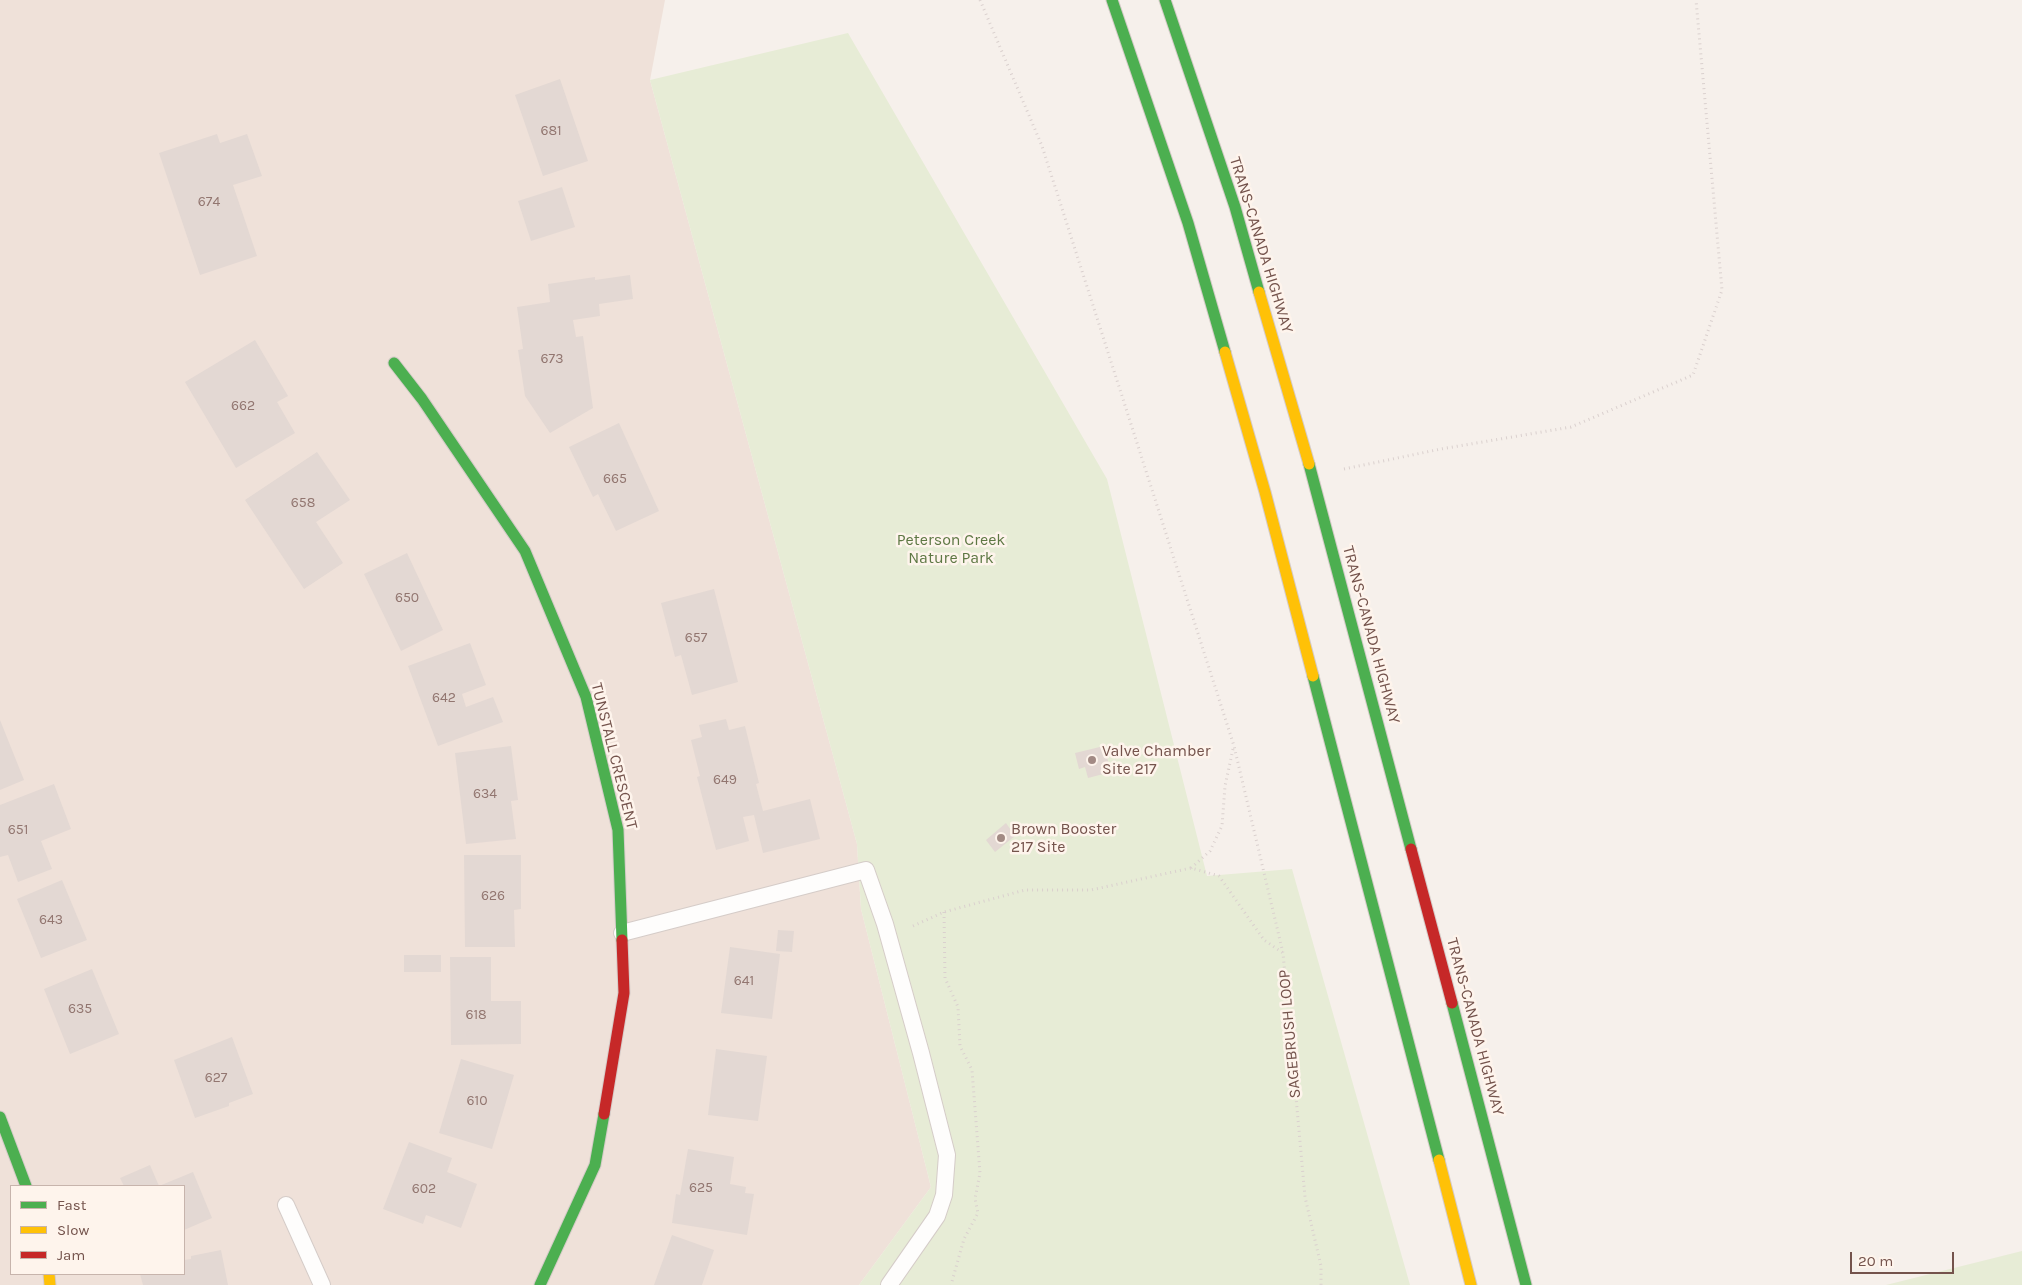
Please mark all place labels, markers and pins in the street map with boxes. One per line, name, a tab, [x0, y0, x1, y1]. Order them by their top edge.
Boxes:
place label: Valve Chamber Site 217	[1102, 741, 1211, 779]
marker: Valve Chamber Site 217	[1086, 754, 1098, 766]
place label: Brown Booster 217 Site	[1011, 819, 1116, 857]
marker: Brown Booster 217 Site	[995, 832, 1007, 844]

